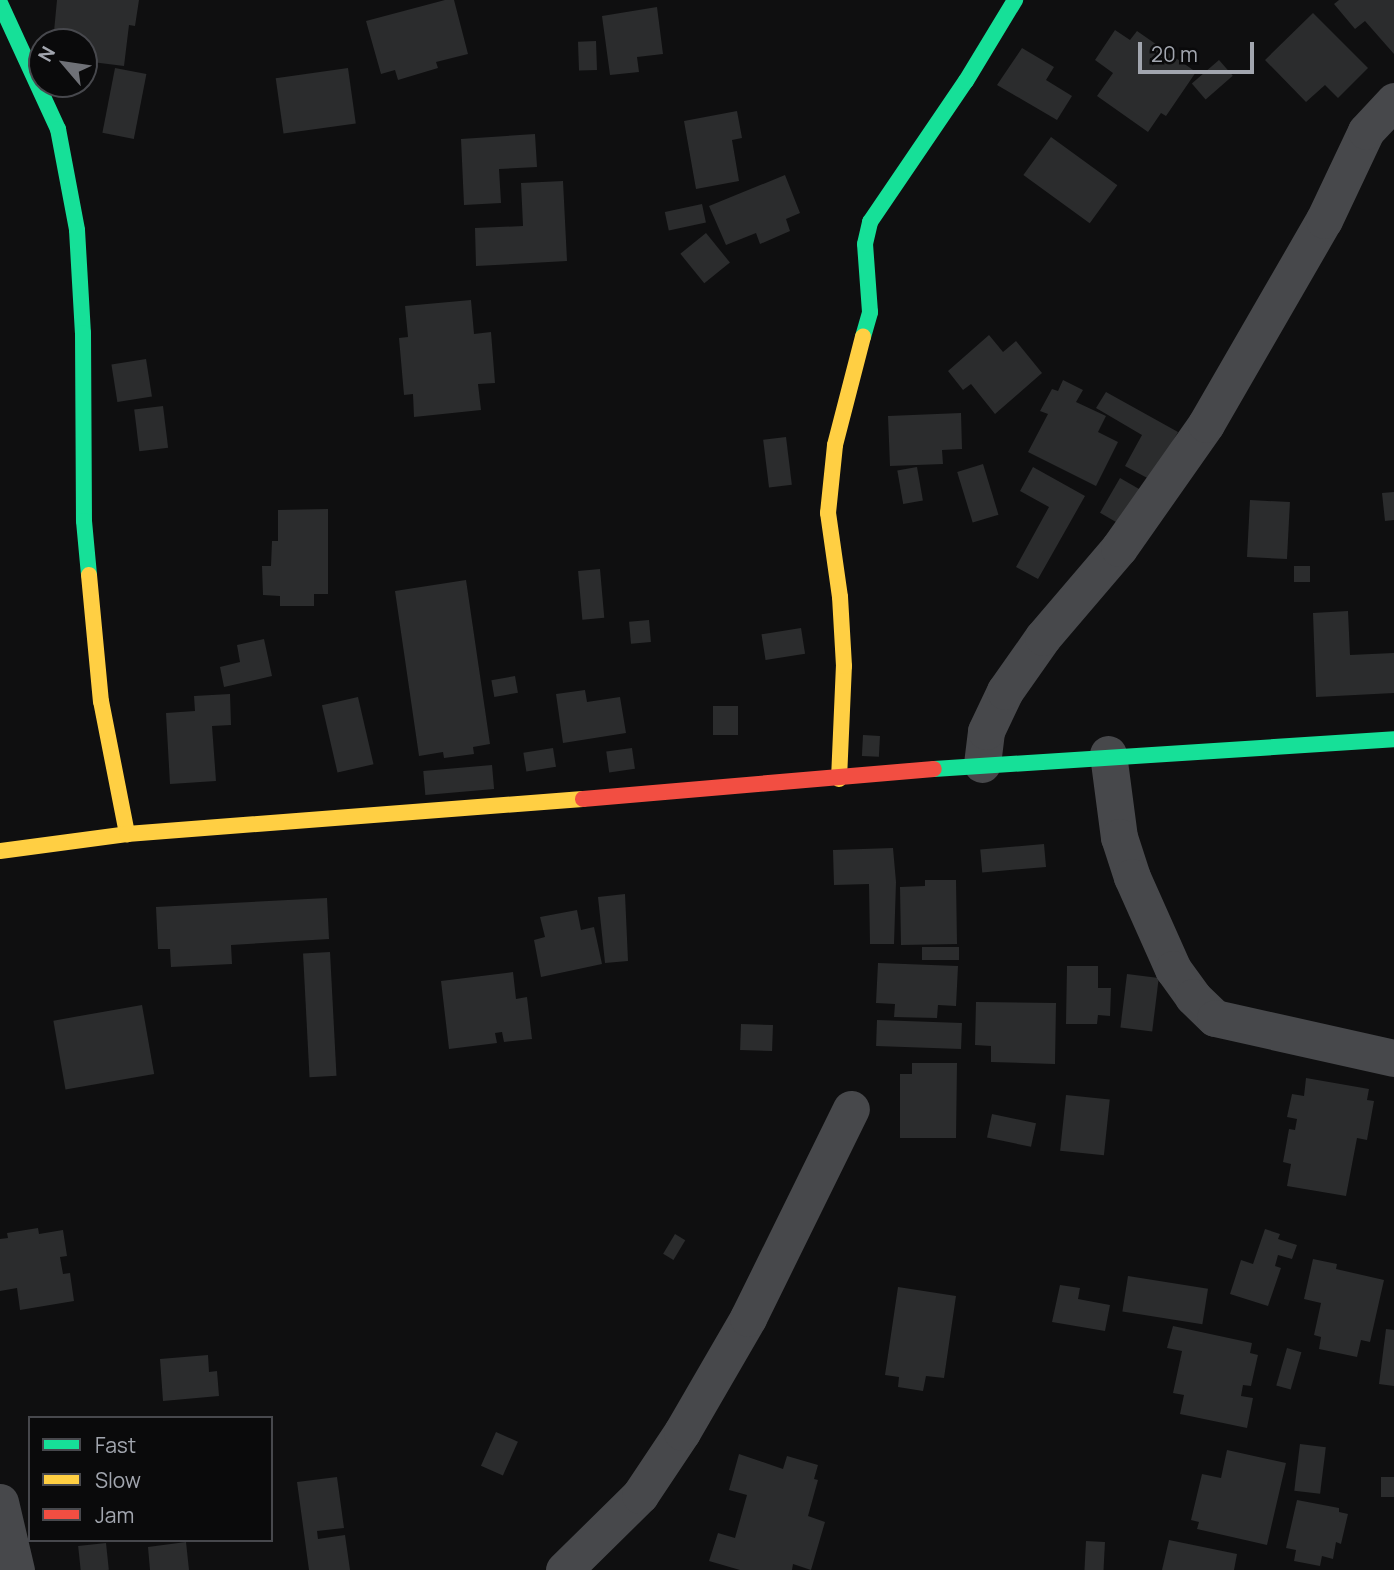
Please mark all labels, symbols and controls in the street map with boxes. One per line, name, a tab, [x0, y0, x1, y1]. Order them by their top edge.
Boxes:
north arrow	[28, 28, 98, 98]
scale bar	[1142, 28, 1258, 72]
text: 20 m	[1151, 40, 1198, 68]
text: N	[32, 42, 61, 66]
legend	[28, 1416, 273, 1542]
text: Fast	[95, 1431, 136, 1459]
text: Slow	[95, 1466, 141, 1494]
text: Jam	[95, 1501, 134, 1529]

